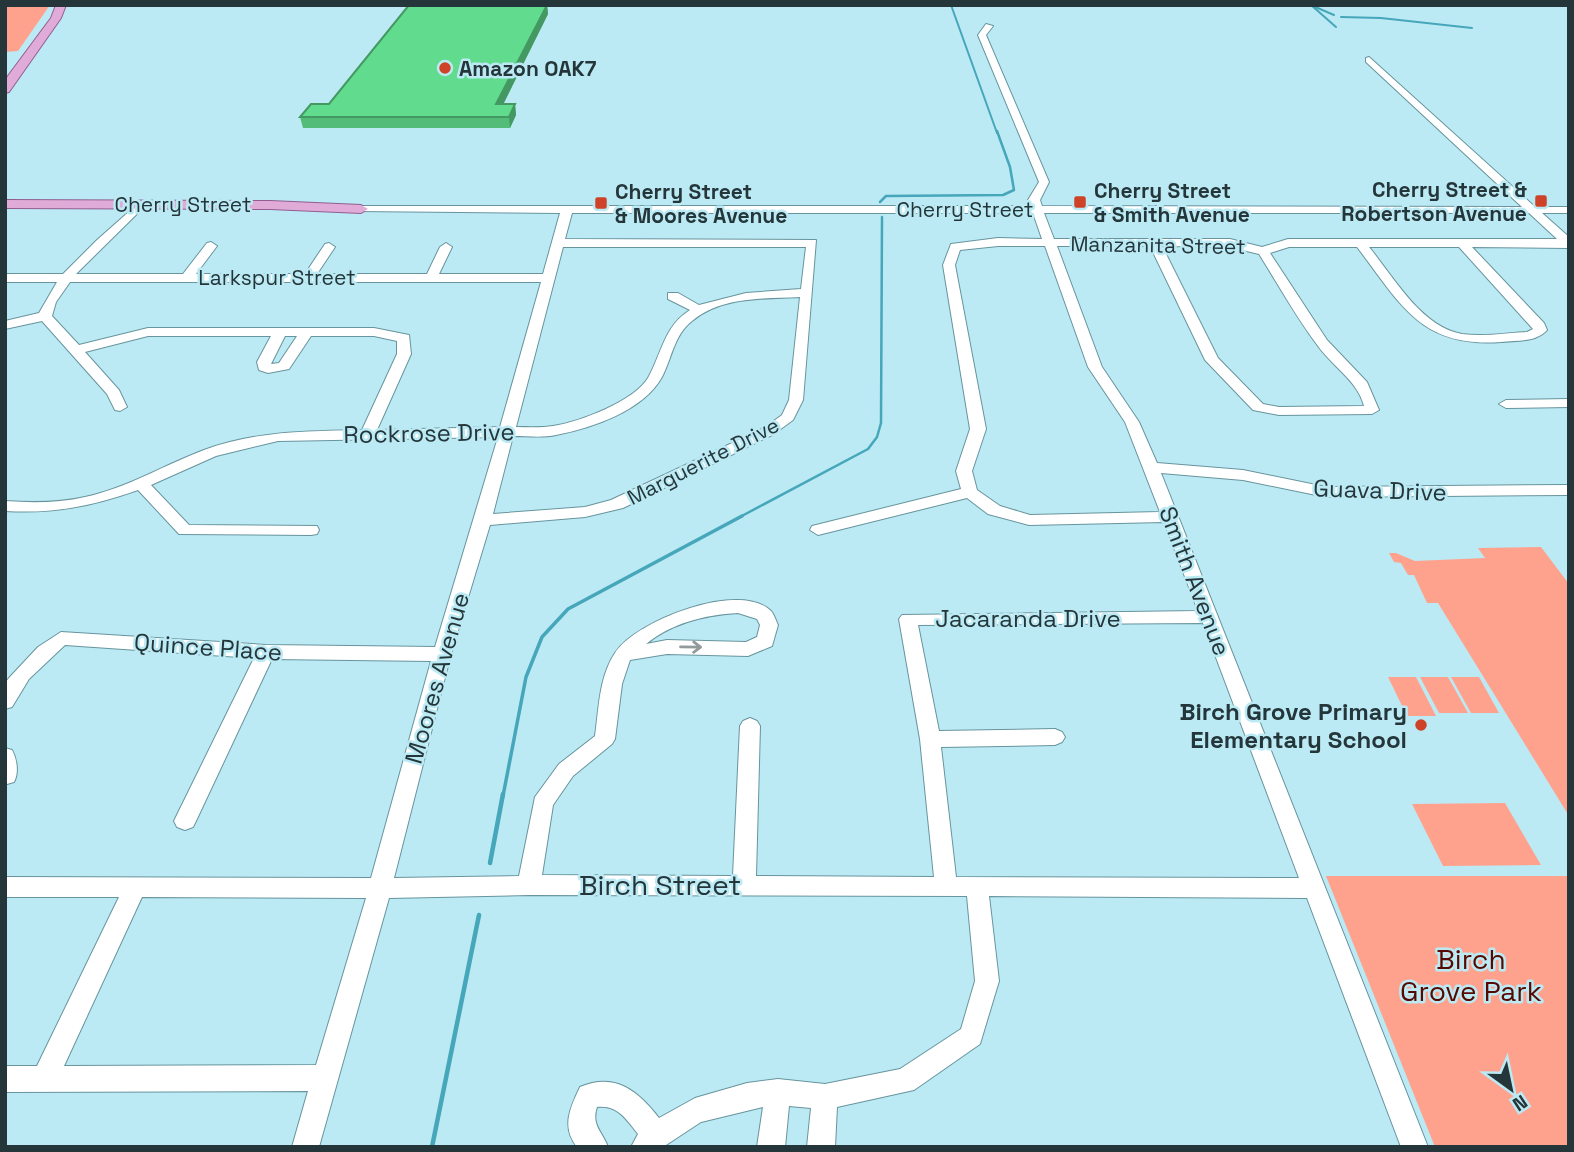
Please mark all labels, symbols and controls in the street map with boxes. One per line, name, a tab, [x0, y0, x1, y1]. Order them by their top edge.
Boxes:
place label: Amazon OAK7	[459, 55, 597, 82]
marker: Amazon OAK7	[437, 60, 453, 76]
place label: Cherry Street & Robertson Avenue	[1341, 176, 1528, 227]
place label: Cherry Street & Smith Avenue	[1094, 177, 1250, 228]
place label: Cherry Street & Moores Avenue	[615, 178, 787, 229]
street label: Cherry Street	[114, 191, 252, 218]
marker: Cherry Street & Robertson Avenue	[1533, 193, 1549, 209]
marker: Cherry Street & Smith Avenue	[1072, 194, 1088, 210]
marker: Cherry Street & Moores Avenue	[593, 195, 609, 211]
street label: Cherry Street	[896, 196, 1034, 223]
street label: Manzanita Street	[1070, 230, 1246, 260]
street label: Larkspur Street	[198, 264, 356, 291]
street label: Marguerite Drive	[622, 411, 784, 511]
street label: Rockrose Drive	[343, 416, 515, 450]
street label: Guava Drive	[1313, 472, 1447, 508]
street label: Smith Avenue	[1152, 502, 1238, 660]
street label: Moores Avenue	[398, 589, 476, 767]
street label: Jacaranda Drive	[935, 603, 1121, 634]
street label: Quince Place	[133, 626, 283, 668]
one-way arrow	[679, 641, 702, 654]
place label: Birch Grove Primary Elementary School	[1180, 696, 1407, 755]
marker: Birch Grove Primary Elementary School	[1413, 717, 1429, 733]
street label: Birch Street	[579, 867, 741, 903]
park label: Birch Grove Park	[1400, 941, 1542, 1009]
north arrow	[1476, 1054, 1546, 1124]
text: N	[1508, 1089, 1532, 1117]

